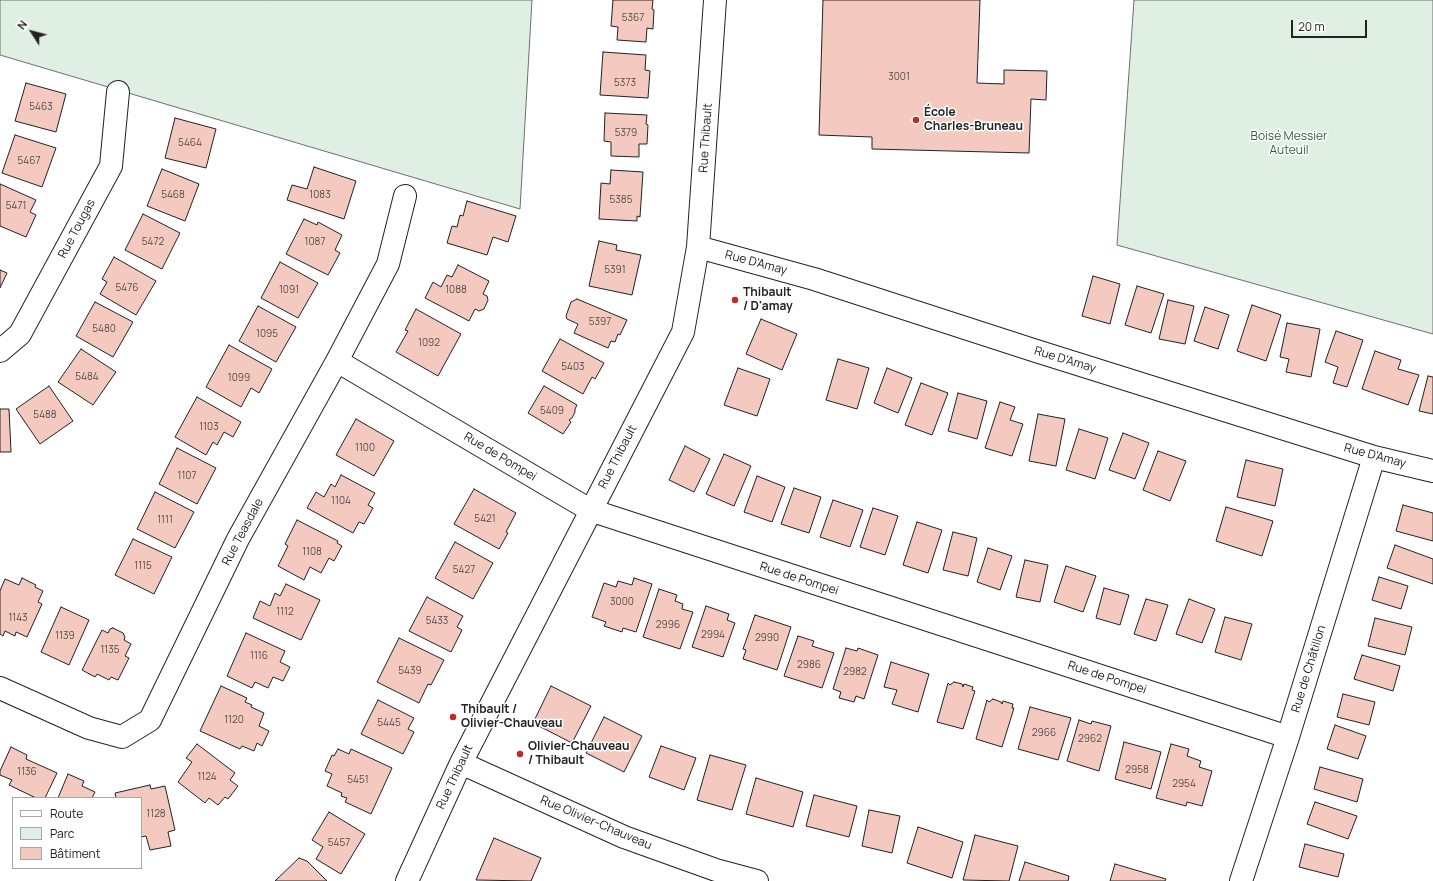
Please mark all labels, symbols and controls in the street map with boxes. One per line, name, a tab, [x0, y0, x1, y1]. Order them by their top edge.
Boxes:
north arrow	[12, 12, 52, 52]
house number: 5367	[622, 12, 644, 24]
scale bar	[1293, 12, 1369, 38]
text: N	[13, 17, 30, 32]
text: 20 m	[1298, 18, 1325, 35]
house number: 3001	[888, 71, 910, 83]
house number: 5373	[614, 77, 636, 89]
house number: 5463	[29, 101, 53, 113]
street label: Rue Thibault	[696, 103, 716, 173]
place label: École Charles-Bruneau	[924, 106, 1023, 134]
marker: École Charles-Bruneau	[911, 115, 921, 125]
house number: 5379	[615, 127, 637, 139]
park label: Boisé Messier Auteuil	[1251, 130, 1327, 158]
house number: 5464	[178, 137, 202, 149]
house number: 5467	[18, 155, 40, 167]
house number: 5468	[161, 189, 185, 201]
house number: 1083	[309, 189, 331, 201]
house number: 5385	[610, 194, 632, 206]
street label: Rue Tougas	[55, 197, 99, 261]
house number: 5471	[6, 200, 26, 212]
house number: 5472	[142, 236, 164, 248]
house number: 1087	[305, 236, 325, 248]
street label: Rue D'Amay	[723, 248, 789, 278]
house number: 5391	[604, 264, 626, 276]
house number: 5476	[116, 282, 138, 294]
house number: 1091	[279, 284, 299, 296]
house number: 1088	[445, 284, 467, 296]
place label: Thibault / D'amay	[743, 286, 793, 314]
marker: Thibault / D'amay	[730, 295, 740, 305]
house number: 5397	[589, 316, 611, 328]
house number: 5480	[92, 323, 116, 335]
house number: 1095	[256, 328, 278, 340]
house number: 1092	[418, 337, 440, 349]
street label: Rue D'Amay	[1032, 344, 1098, 376]
house number: 5403	[561, 361, 585, 373]
house number: 5484	[75, 371, 99, 383]
house number: 1099	[228, 372, 250, 384]
house number: 5409	[540, 405, 564, 417]
house number: 5488	[33, 409, 57, 421]
house number: 1103	[199, 421, 219, 433]
street label: Rue Thibault	[596, 423, 640, 491]
street label: Rue de Pompei	[461, 430, 539, 484]
street label: Rue D'Amay	[1342, 441, 1408, 471]
house number: 1100	[355, 442, 375, 454]
house number: 1107	[178, 470, 196, 482]
house number: 1104	[331, 495, 351, 507]
street label: Rue Teasdale	[219, 496, 267, 568]
house number: 5421	[474, 513, 496, 525]
house number: 1111	[157, 514, 173, 526]
house number: 1108	[302, 546, 322, 558]
street label: Rue de Pompei	[758, 559, 840, 599]
house number: 1115	[134, 560, 152, 572]
house number: 5427	[453, 564, 475, 576]
house number: 3000	[610, 596, 634, 608]
house number: 1112	[276, 606, 294, 618]
house number: 1143	[8, 612, 28, 624]
house number: 5433	[426, 615, 448, 627]
house number: 2996	[656, 619, 680, 631]
street label: Rue de Châtillon	[1289, 624, 1329, 714]
house number: 2994	[701, 629, 725, 641]
house number: 1139	[55, 630, 75, 642]
house number: 2990	[755, 632, 779, 644]
house number: 1135	[100, 644, 120, 656]
house number: 1116	[250, 650, 268, 662]
street label: Rue de Pompei	[1066, 658, 1148, 698]
house number: 2986	[797, 659, 821, 671]
house number: 5439	[398, 665, 422, 677]
house number: 2982	[843, 666, 867, 678]
place label: Thibault / Olivier-Chauveau	[461, 703, 562, 731]
marker: Thibault / Olivier-Chauveau	[448, 712, 458, 722]
house number: 1120	[224, 714, 244, 726]
house number: 5445	[377, 717, 401, 729]
house number: 2966	[1032, 727, 1056, 739]
house number: 2962	[1078, 733, 1102, 745]
place label: Olivier-Chauveau / Thibault	[528, 740, 629, 768]
street label: Rue Thibault	[434, 742, 476, 812]
marker: Olivier-Chauveau / Thibault	[515, 749, 525, 759]
house number: 2958	[1125, 764, 1149, 776]
house number: 1136	[17, 766, 37, 778]
house number: 1124	[197, 771, 217, 783]
house number: 5451	[347, 774, 369, 786]
house number: 2954	[1172, 778, 1196, 790]
street label: Rue Olivier-Chauveau	[538, 793, 654, 853]
legend	[12, 797, 142, 869]
text: Route	[50, 805, 83, 822]
house number: 1128	[146, 808, 166, 820]
text: Parc	[50, 825, 74, 842]
house number: 5457	[328, 837, 350, 849]
text: Bâtiment	[50, 845, 101, 862]

